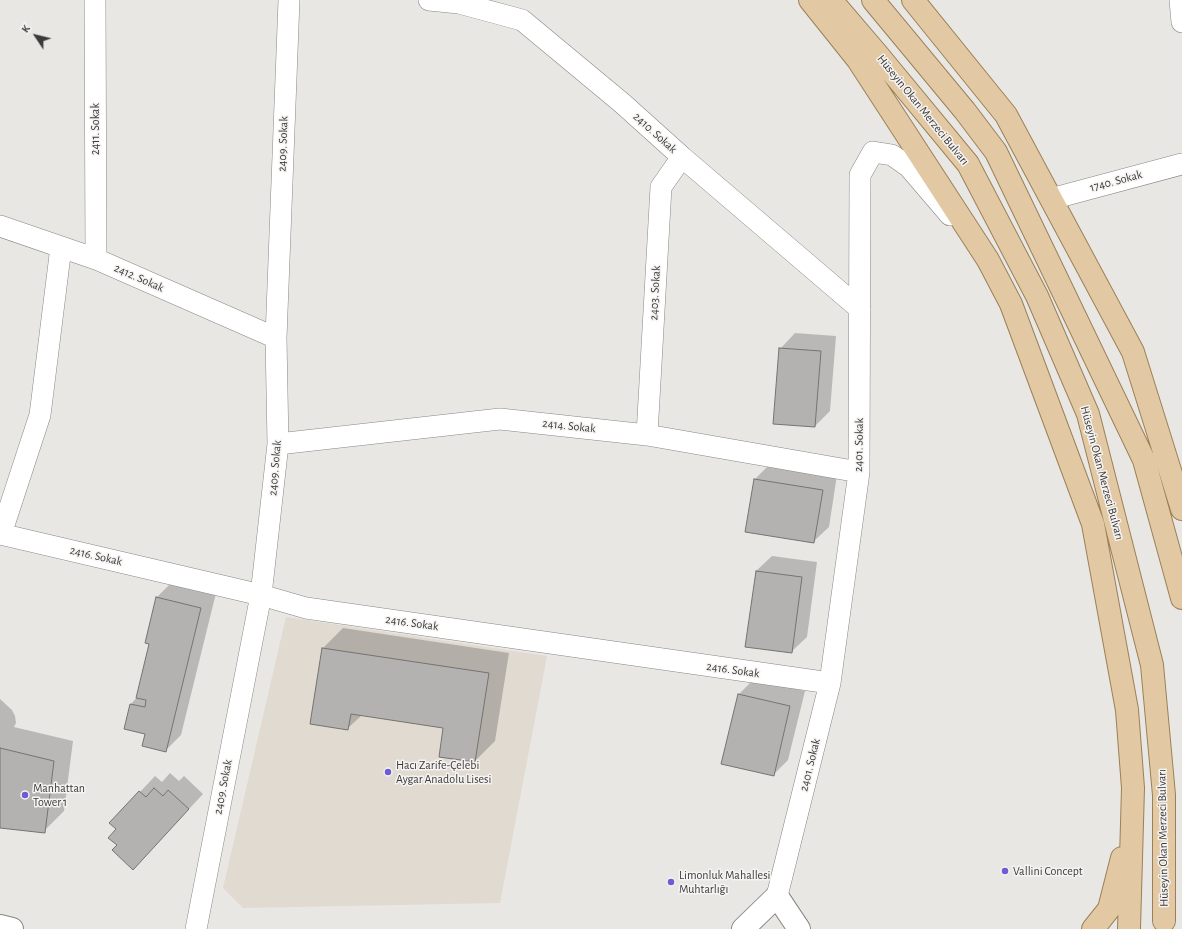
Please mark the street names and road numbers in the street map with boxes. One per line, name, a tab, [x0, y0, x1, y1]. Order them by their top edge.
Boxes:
street label: Hüseyin Okan Merzeci Bulvarı	[874, 52, 972, 168]
street label: 2411. Sokak	[88, 103, 102, 155]
street label: 2410. Sokak	[630, 110, 680, 156]
street label: 2409. Sokak	[275, 116, 291, 172]
street label: 1740. Sokak	[1088, 167, 1144, 195]
street label: 2412. Sokak	[112, 261, 166, 295]
street label: 2403. Sokak	[646, 265, 664, 321]
street label: Hüseyin Okan Merzeci Bulvarı	[1077, 405, 1127, 541]
street label: 2414. Sokak	[542, 416, 596, 436]
street label: 2401. Sokak	[851, 418, 867, 472]
street label: 2409. Sokak	[265, 440, 285, 496]
street label: 2416. Sokak	[68, 543, 124, 569]
street label: 2416. Sokak	[385, 612, 439, 634]
street label: 2416. Sokak	[706, 659, 760, 681]
street label: 2401. Sokak	[796, 737, 824, 793]
street label: 2409. Sokak	[211, 758, 235, 816]
street label: Hüseyin Okan Merzeci Bulvarı	[1155, 769, 1171, 907]

